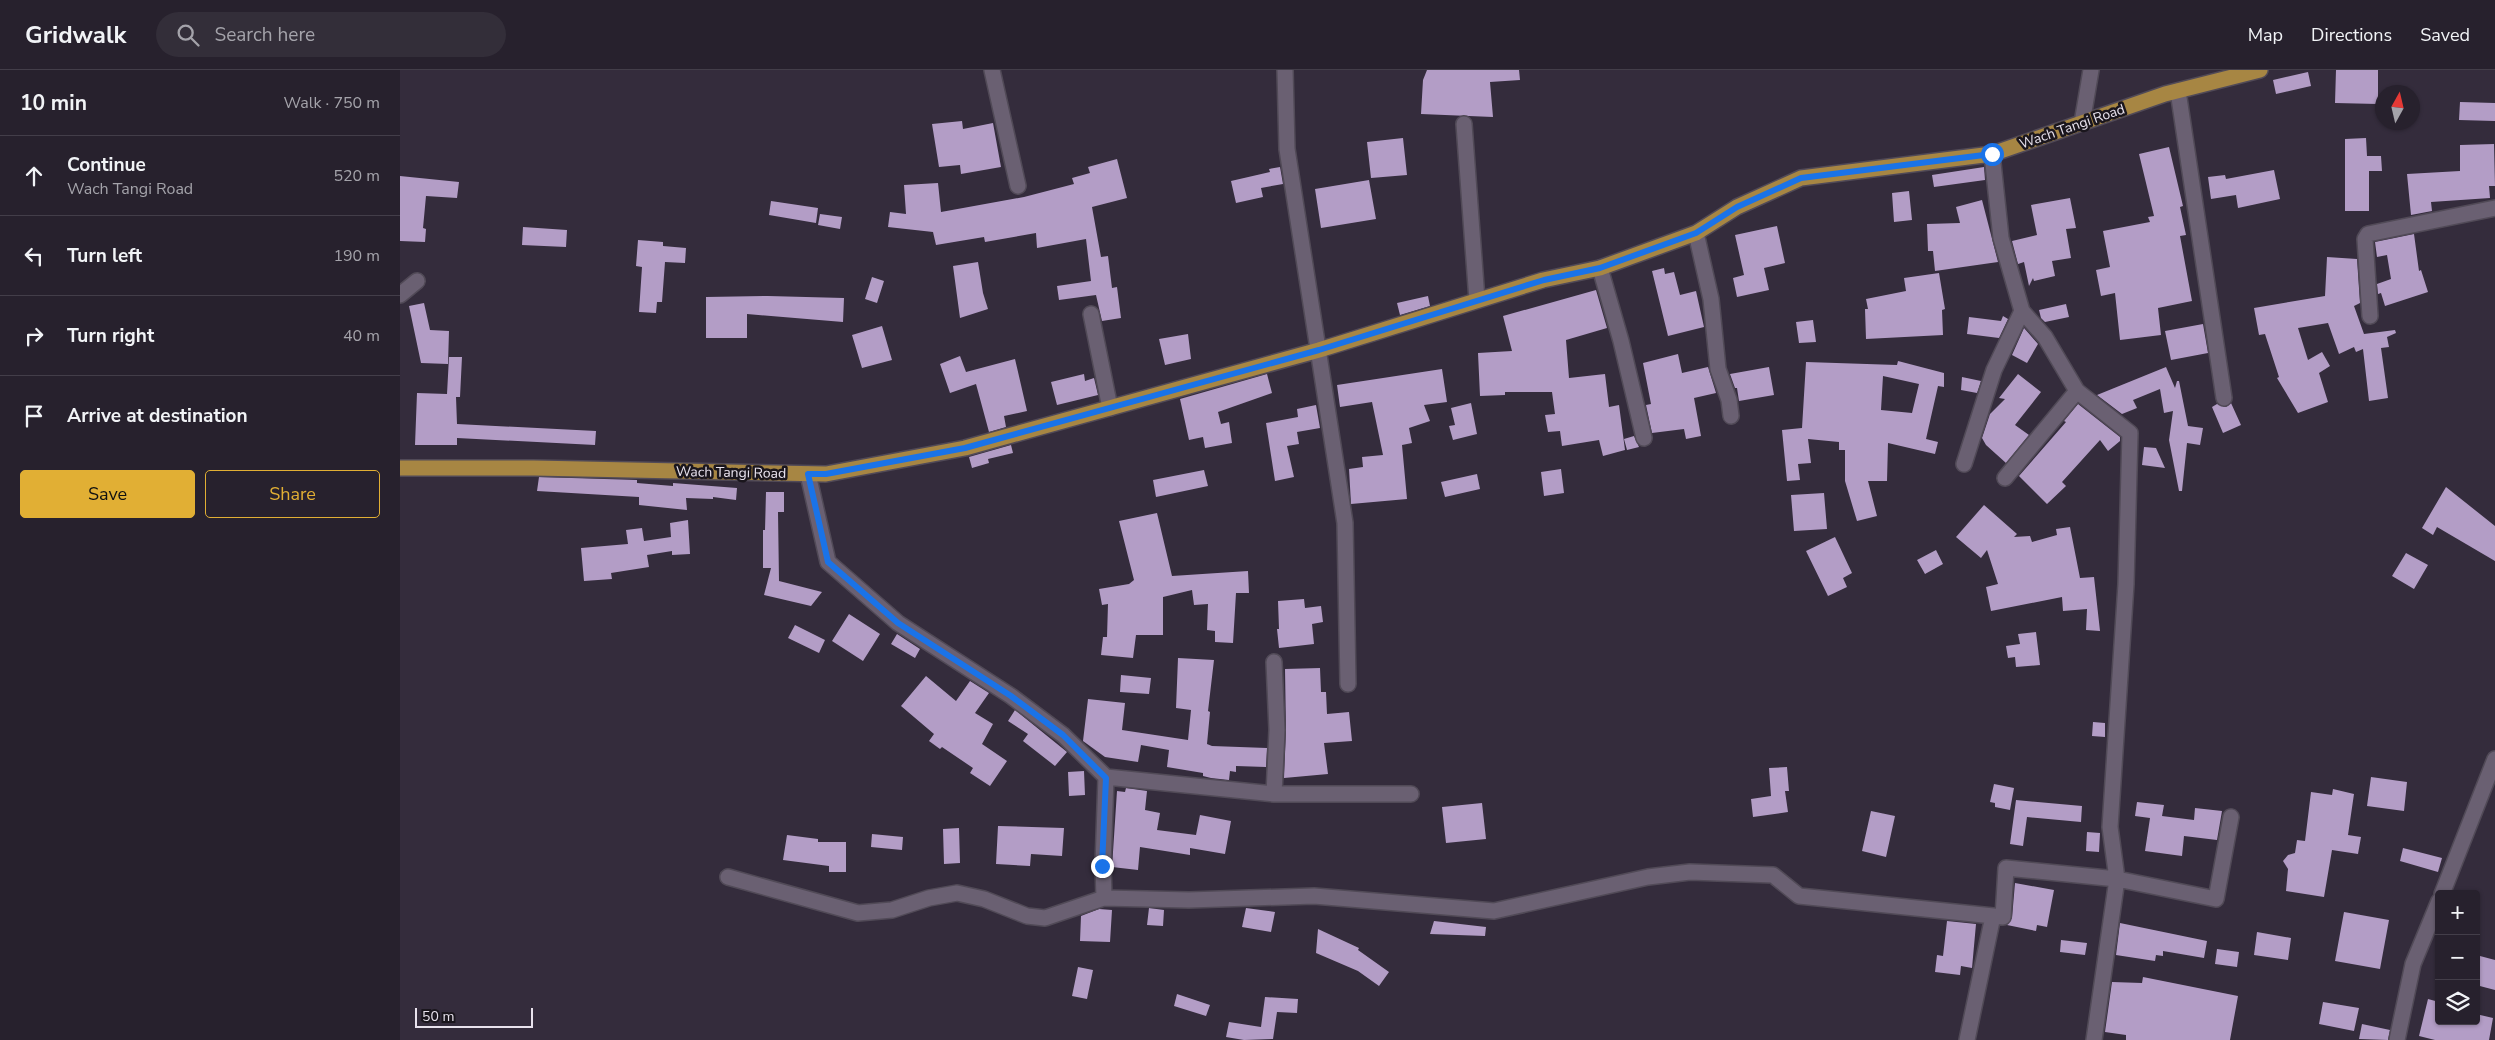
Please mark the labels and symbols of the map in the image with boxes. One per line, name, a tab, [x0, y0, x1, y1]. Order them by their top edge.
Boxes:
north arrow	[2375, 85, 2420, 130]
street label: Wach Tangi Road	[2017, 100, 2127, 153]
route start	[1981, 143, 2004, 166]
street label: Wach Tangi Road	[676, 462, 786, 483]
route end	[1091, 855, 1114, 878]
scale bar	[415, 1005, 532, 1028]

